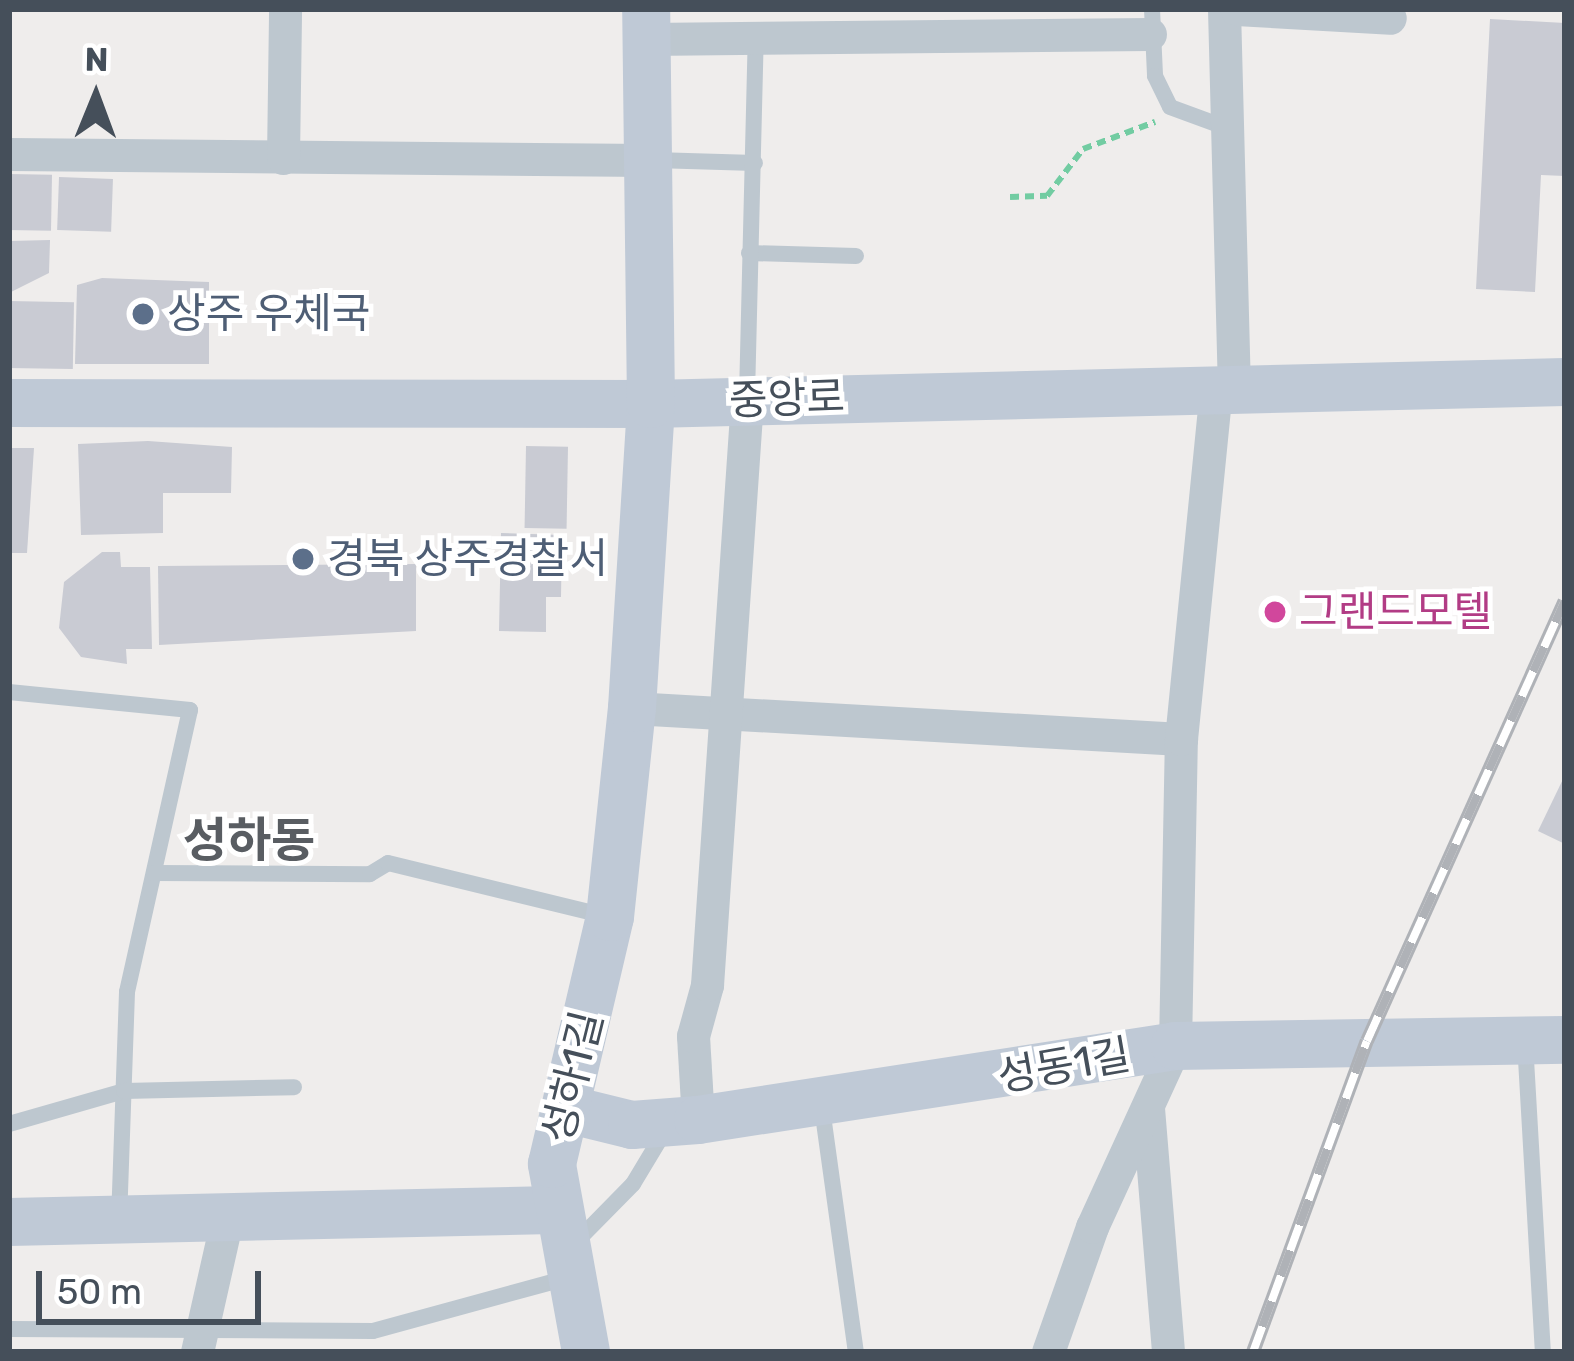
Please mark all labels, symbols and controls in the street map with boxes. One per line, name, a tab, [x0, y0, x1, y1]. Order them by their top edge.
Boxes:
north arrow	[36, 36, 156, 156]
text: N	[84, 40, 109, 79]
place label: 상주 우체국	[167, 289, 370, 339]
marker: 상주 우체국	[130, 301, 156, 327]
street label: 중앙로	[728, 372, 846, 426]
place label: 경북 상주경찰서	[327, 534, 608, 584]
marker: 경북 상주경찰서	[290, 546, 316, 572]
place label: 그랜드모텔	[1299, 587, 1492, 637]
marker: 그랜드모텔	[1262, 599, 1288, 625]
district label: 성하동	[183, 812, 315, 870]
street label: 성하1길	[532, 1006, 614, 1148]
street label: 성동1길	[994, 1030, 1134, 1102]
scale bar	[42, 1247, 267, 1321]
text: 50 m	[57, 1270, 142, 1313]

